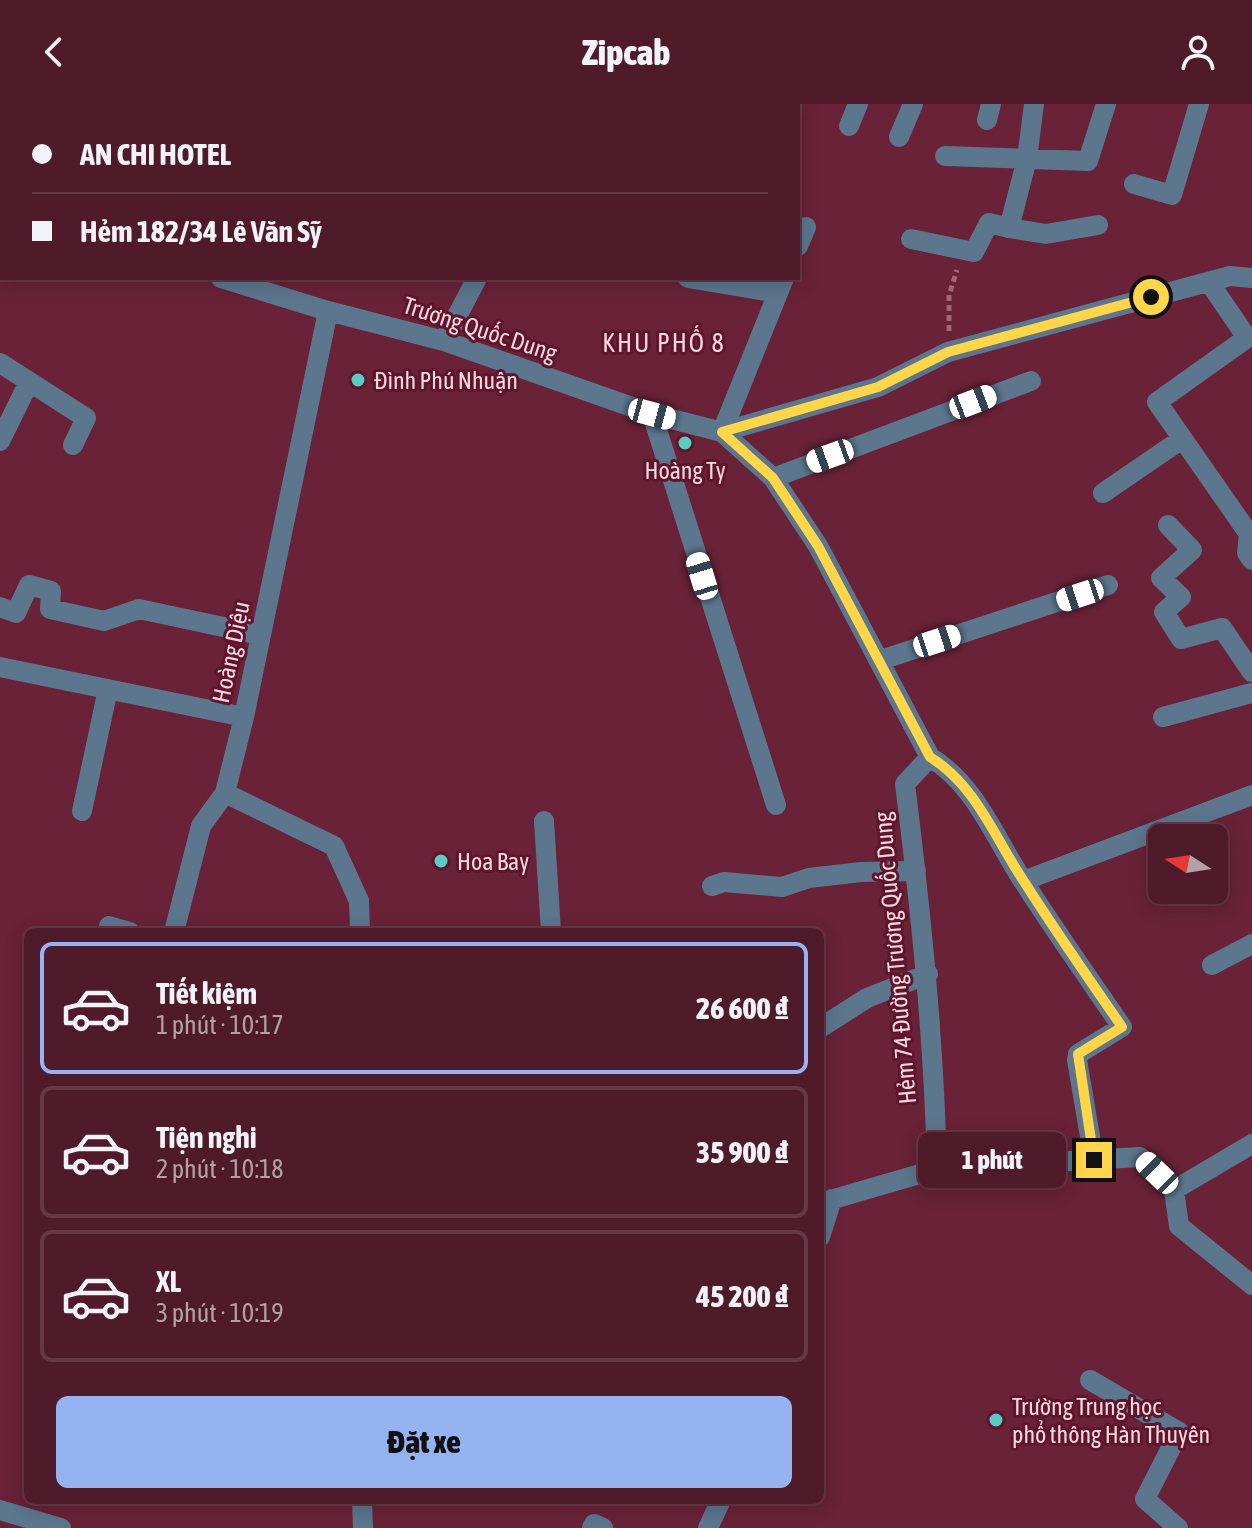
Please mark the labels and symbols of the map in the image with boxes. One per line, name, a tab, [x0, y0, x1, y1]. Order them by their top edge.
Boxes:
route start	[1133, 279, 1169, 315]
street label: Trương Quốc Dung	[400, 291, 561, 367]
district label: KHU PHỐ 8	[602, 325, 726, 358]
place label: Đình Phú Nhuận	[374, 367, 518, 394]
marker: Đình Phú Nhuận	[349, 371, 367, 389]
car	[946, 382, 1000, 422]
car	[626, 396, 678, 432]
marker: Hoàng Ty	[676, 434, 694, 452]
car	[803, 437, 857, 475]
place label: Hoàng Ty	[644, 457, 726, 484]
car	[684, 550, 720, 602]
car	[1053, 576, 1107, 614]
street label: Hoàng Diệu	[207, 599, 255, 705]
car	[910, 622, 964, 660]
street label: Hẻm 74 Đường Trương Quốc Dung	[869, 810, 921, 1105]
north arrow	[1148, 824, 1228, 904]
place label: Hoa Bay	[457, 848, 529, 875]
marker: Hoa Bay	[432, 852, 450, 870]
callout: 1 phút	[918, 1132, 1066, 1188]
route end	[1076, 1142, 1112, 1178]
car	[1131, 1148, 1183, 1198]
place label: Trường Trung học phổ thông Hàn Thuyên	[1012, 1393, 1210, 1448]
marker: Trường Trung học phổ thông Hàn Thuyên	[987, 1411, 1005, 1429]

